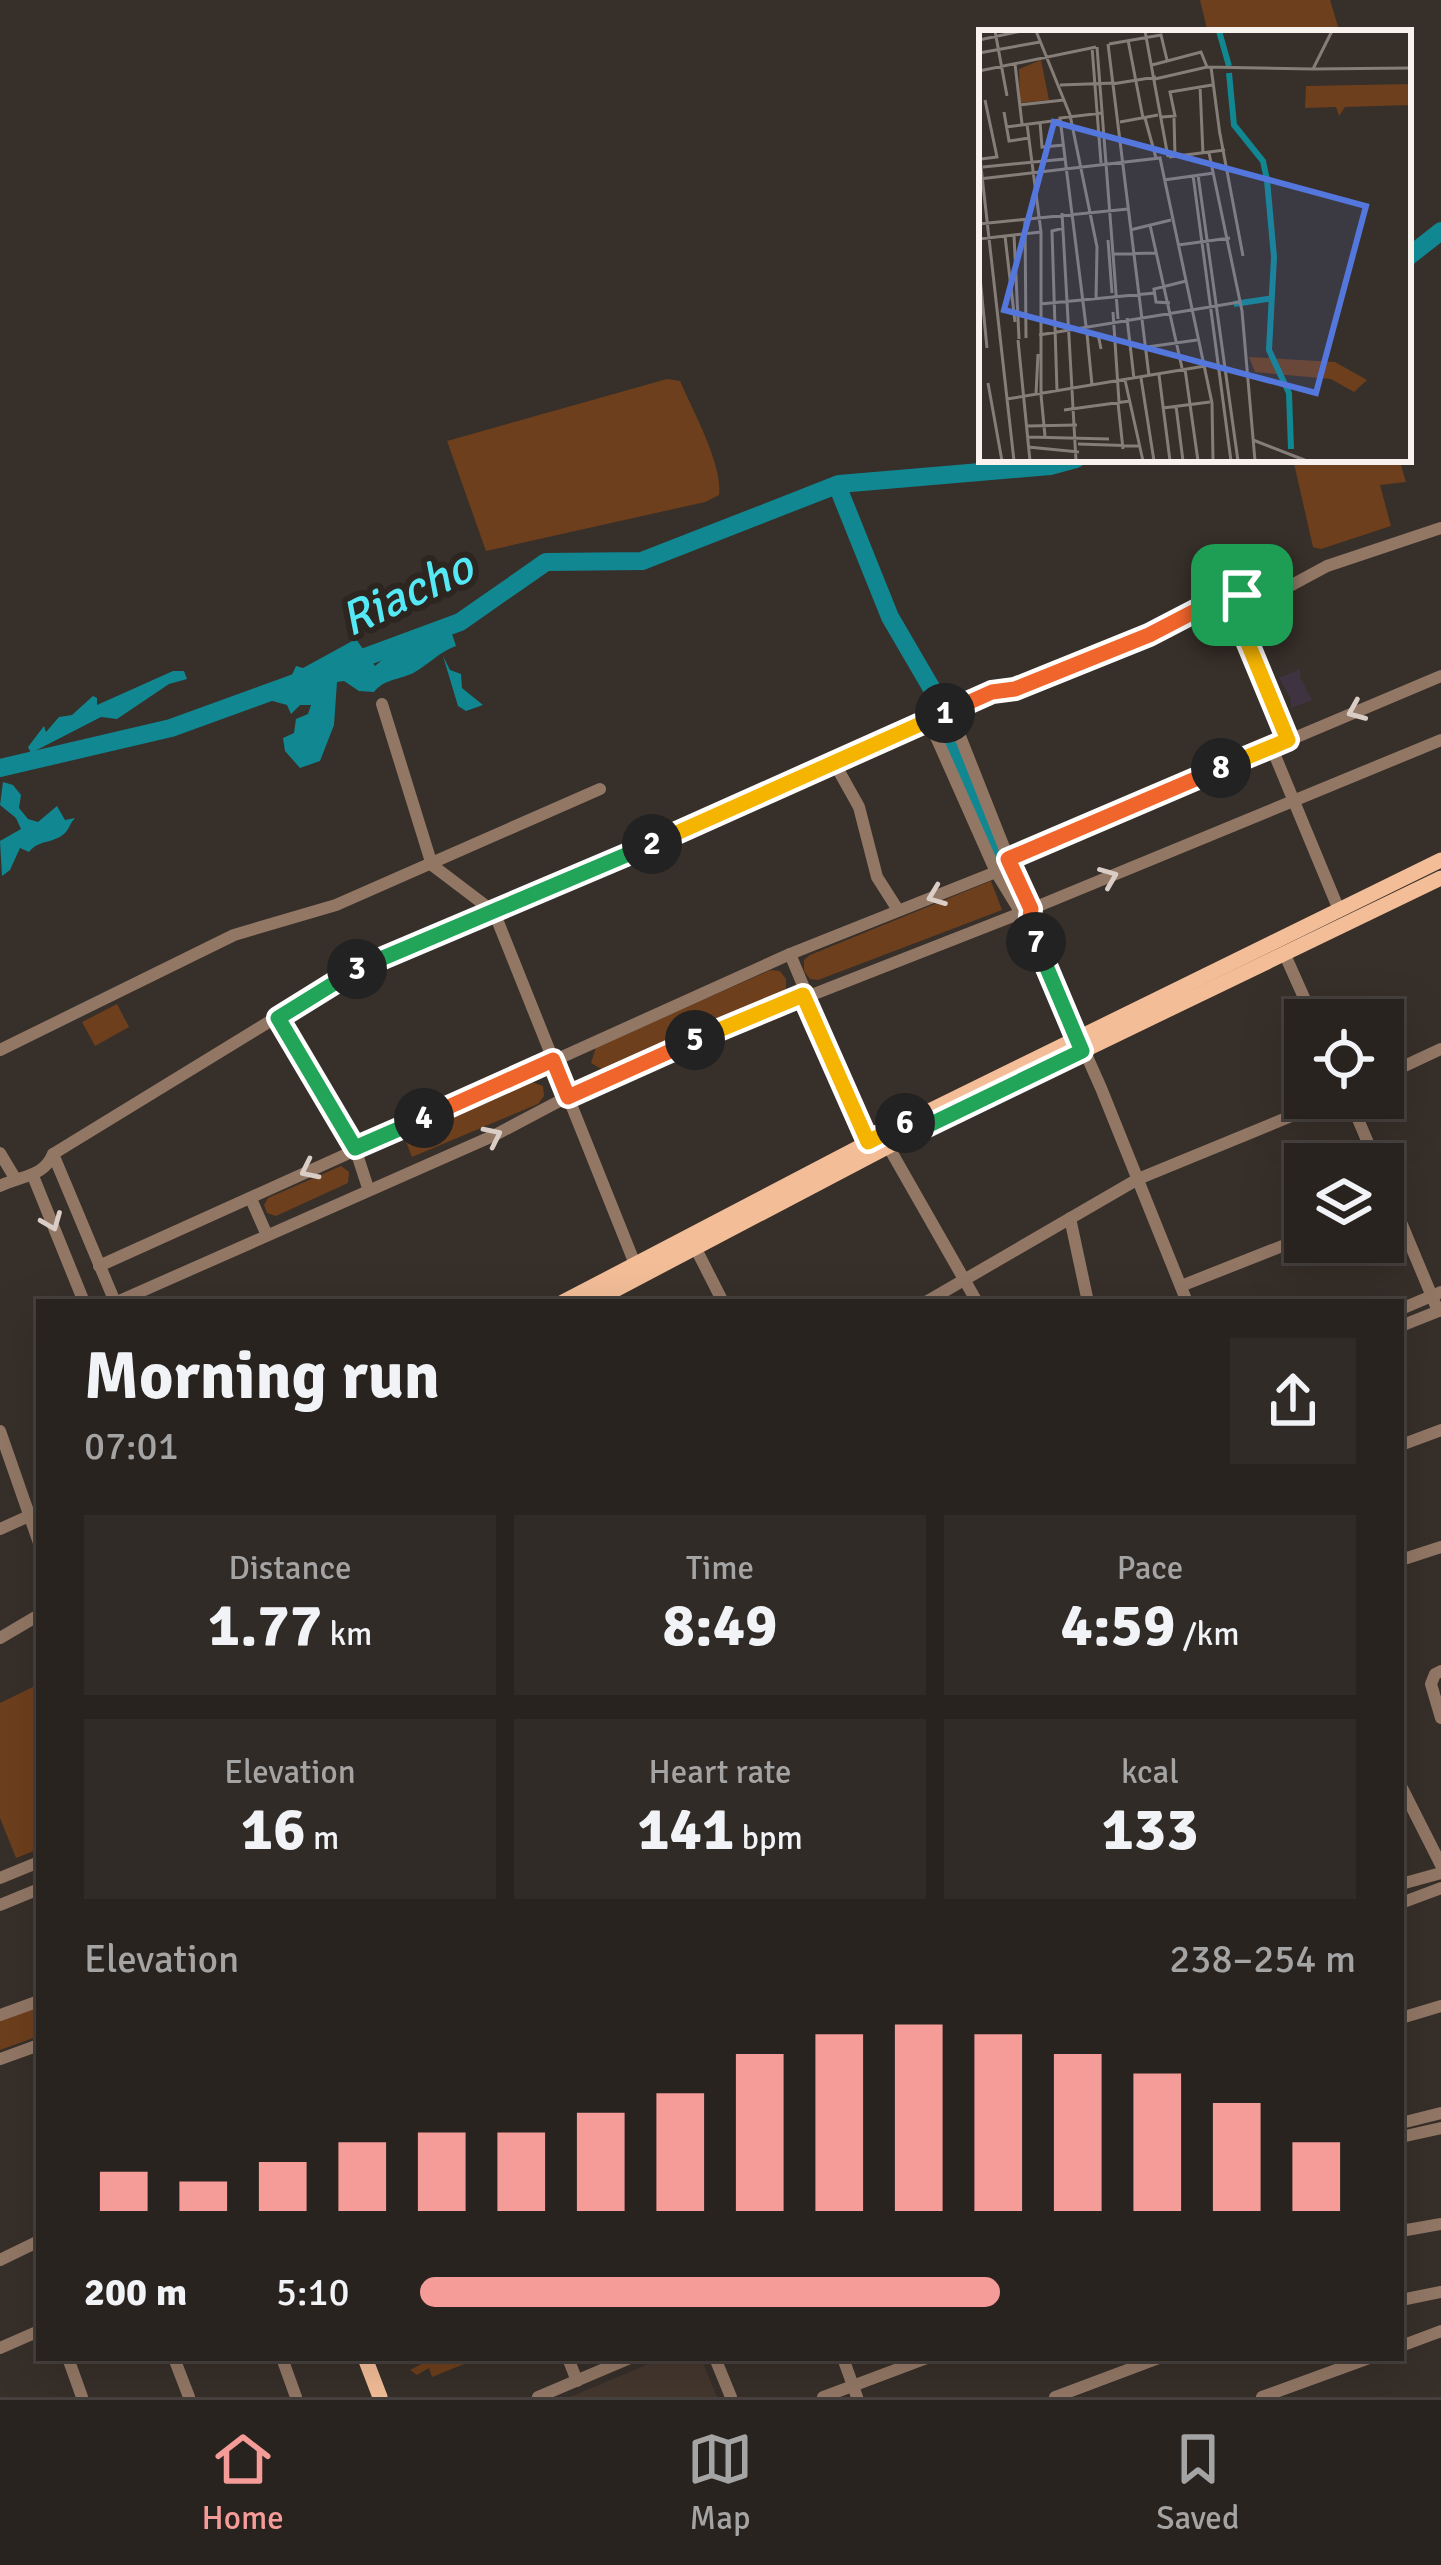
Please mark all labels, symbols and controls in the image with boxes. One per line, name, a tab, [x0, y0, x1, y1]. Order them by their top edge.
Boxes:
inset map	[979, 30, 1411, 462]
water label: Riacho	[331, 536, 484, 650]
pin	[1191, 544, 1293, 646]
icon: arrive	[1209, 562, 1275, 628]
pin: 1	[915, 683, 975, 743]
text: 1	[936, 692, 954, 733]
one-way arrow	[1347, 697, 1368, 721]
pin: 8	[1191, 738, 1251, 798]
text: 8	[1212, 747, 1230, 788]
pin: 2	[622, 814, 682, 874]
text: 2	[643, 823, 661, 864]
one-way arrow	[1097, 867, 1118, 891]
one-way arrow	[926, 881, 947, 906]
pin: 7	[1006, 912, 1066, 972]
text: 7	[1027, 921, 1045, 962]
pin: 3	[327, 939, 387, 999]
text: 3	[348, 948, 366, 989]
map controls	[1284, 999, 1404, 1263]
button: locate	[1284, 999, 1404, 1119]
pin: 5	[665, 1010, 725, 1070]
text: 5	[686, 1019, 704, 1060]
pin: 4	[394, 1088, 454, 1148]
pin: 6	[875, 1093, 935, 1153]
text: 4	[415, 1097, 433, 1138]
text: 6	[896, 1102, 914, 1143]
one-way arrow	[481, 1127, 502, 1150]
button: layers	[1284, 1143, 1404, 1263]
one-way arrow	[300, 1156, 322, 1179]
one-way arrow	[38, 1211, 62, 1232]
text: Morning run	[84, 1336, 440, 1417]
button: share	[1230, 1338, 1356, 1464]
text: 07:01	[84, 1422, 179, 1470]
text: Distance	[229, 1548, 351, 1589]
text: Time	[686, 1548, 754, 1589]
text: Pace	[1117, 1548, 1183, 1589]
text: 1.77	[208, 1589, 322, 1663]
text: 8:49	[663, 1589, 777, 1663]
text: 4:59	[1061, 1589, 1175, 1663]
text: km	[322, 1614, 372, 1655]
text: /km	[1175, 1614, 1239, 1655]
text: Elevation	[224, 1752, 356, 1793]
text: Heart rate	[648, 1752, 792, 1793]
text: kcal	[1121, 1752, 1179, 1793]
text: 16	[241, 1793, 306, 1867]
text: 141	[637, 1793, 734, 1867]
text: 133	[1101, 1793, 1199, 1867]
text: m	[306, 1818, 339, 1859]
text: bpm	[734, 1818, 803, 1859]
text: Elevation	[84, 1935, 239, 1983]
text: 238–254 m	[1169, 1935, 1356, 1983]
text: 200 m	[84, 2268, 187, 2316]
text: 5:10	[276, 2268, 350, 2316]
tab: Home	[202, 2426, 284, 2539]
tab: Map	[687, 2426, 753, 2539]
tab: Saved	[1156, 2426, 1239, 2539]

